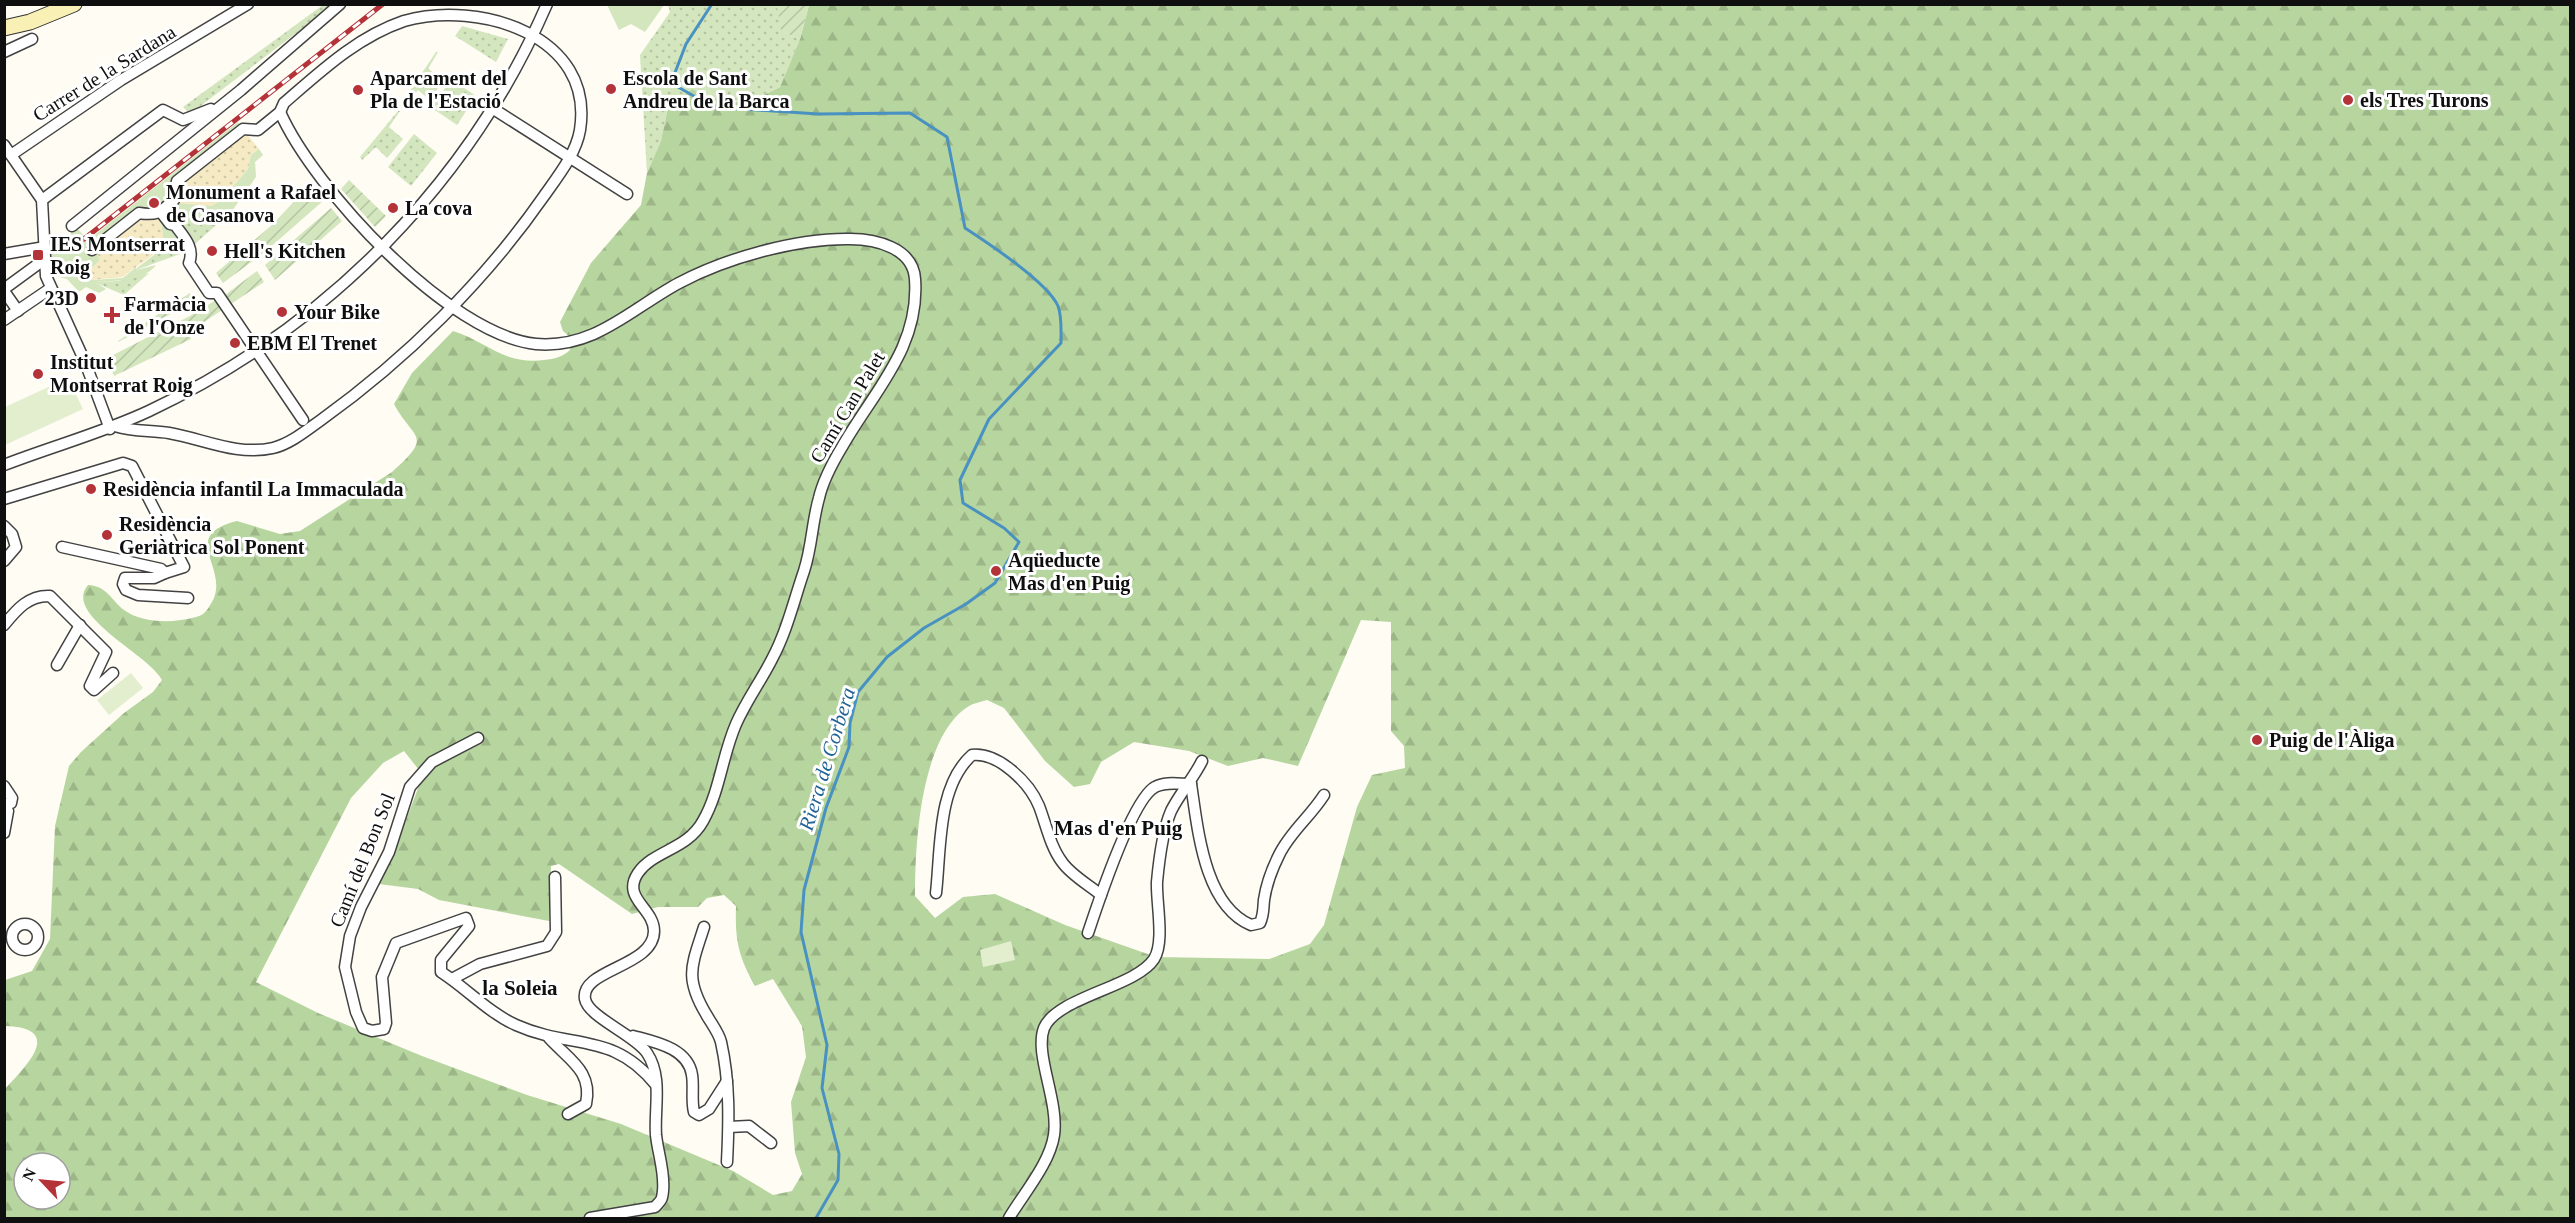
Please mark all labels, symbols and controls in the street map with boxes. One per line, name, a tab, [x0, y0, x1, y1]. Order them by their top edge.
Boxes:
street label: Carrer de la Sardana	[29, 20, 179, 126]
place label: Aparcament del Pla de l'Estació	[370, 67, 507, 112]
place label: Escola de Sant Andreu de la Barca	[623, 67, 790, 112]
marker: Escola de Sant Andreu de la Barca	[604, 82, 618, 96]
marker: Aparcament del Pla de l'Estació	[351, 83, 365, 97]
place label: els Tres Turons	[2360, 89, 2489, 111]
marker: els Tres Turons	[2341, 93, 2355, 107]
place label: Monument a Rafael de Casanova	[166, 181, 336, 226]
marker: Monument a Rafael de Casanova	[147, 196, 161, 210]
place label: La cova	[405, 197, 472, 219]
marker: La cova	[386, 201, 400, 215]
place label: IES Montserrat Roig	[50, 233, 185, 279]
place label: Hell's Kitchen	[224, 240, 346, 262]
marker: Hell's Kitchen	[205, 244, 219, 258]
marker: IES Montserrat Roig	[31, 248, 45, 262]
place label: 23D	[45, 287, 79, 309]
marker: 23D	[84, 291, 98, 305]
place label: Farmàcia de l'Onze	[124, 293, 206, 338]
place label: Your Bike	[294, 301, 380, 323]
marker: Your Bike	[275, 305, 289, 319]
marker: Farmàcia de l'Onze	[105, 308, 119, 322]
place label: EBM El Trenet	[247, 332, 377, 354]
marker: EBM El Trenet	[228, 336, 242, 350]
street label: Camí Can Palet	[805, 347, 889, 466]
place label: Institut Montserrat Roig	[50, 351, 193, 397]
marker: Institut Montserrat Roig	[31, 367, 45, 381]
place label: Residència infantil La Immaculada	[103, 478, 404, 500]
marker: Residència infantil La Immaculada	[84, 482, 98, 496]
place label: Residència Geriàtrica Sol Ponent	[119, 513, 305, 558]
marker: Residència Geriàtrica Sol Ponent	[100, 528, 114, 542]
place label: Aqüeducte Mas d'en Puig	[1008, 549, 1130, 595]
marker: Aqüeducte Mas d'en Puig	[989, 564, 1003, 578]
water label: Riera de Corbera	[794, 685, 860, 834]
place label: Puig de l'Àliga	[2269, 729, 2395, 752]
marker: Puig de l'Àliga	[2250, 733, 2264, 747]
street label: Camí del Bon Sol	[325, 789, 399, 930]
district label: Mas d'en Puig	[1054, 816, 1183, 840]
district label: la Soleia	[482, 976, 558, 1000]
north arrow	[12, 1151, 72, 1211]
text: N	[19, 1165, 39, 1184]

